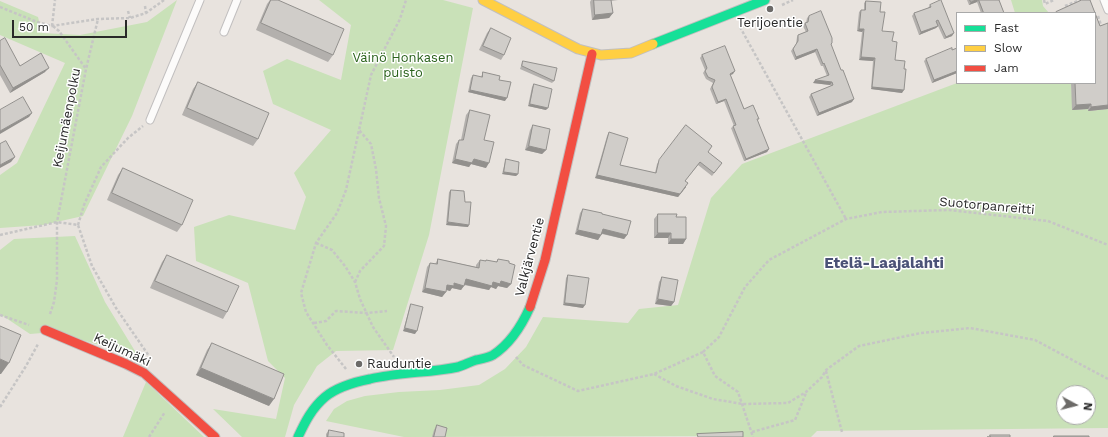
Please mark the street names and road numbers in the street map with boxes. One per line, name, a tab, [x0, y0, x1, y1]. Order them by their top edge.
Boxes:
street label: Keijumäenpolku	[50, 67, 84, 169]
street label: Suotorpanreitti	[939, 194, 1035, 218]
street label: Valkjärventie	[512, 216, 548, 298]
street label: Keijumäki	[91, 330, 153, 370]

